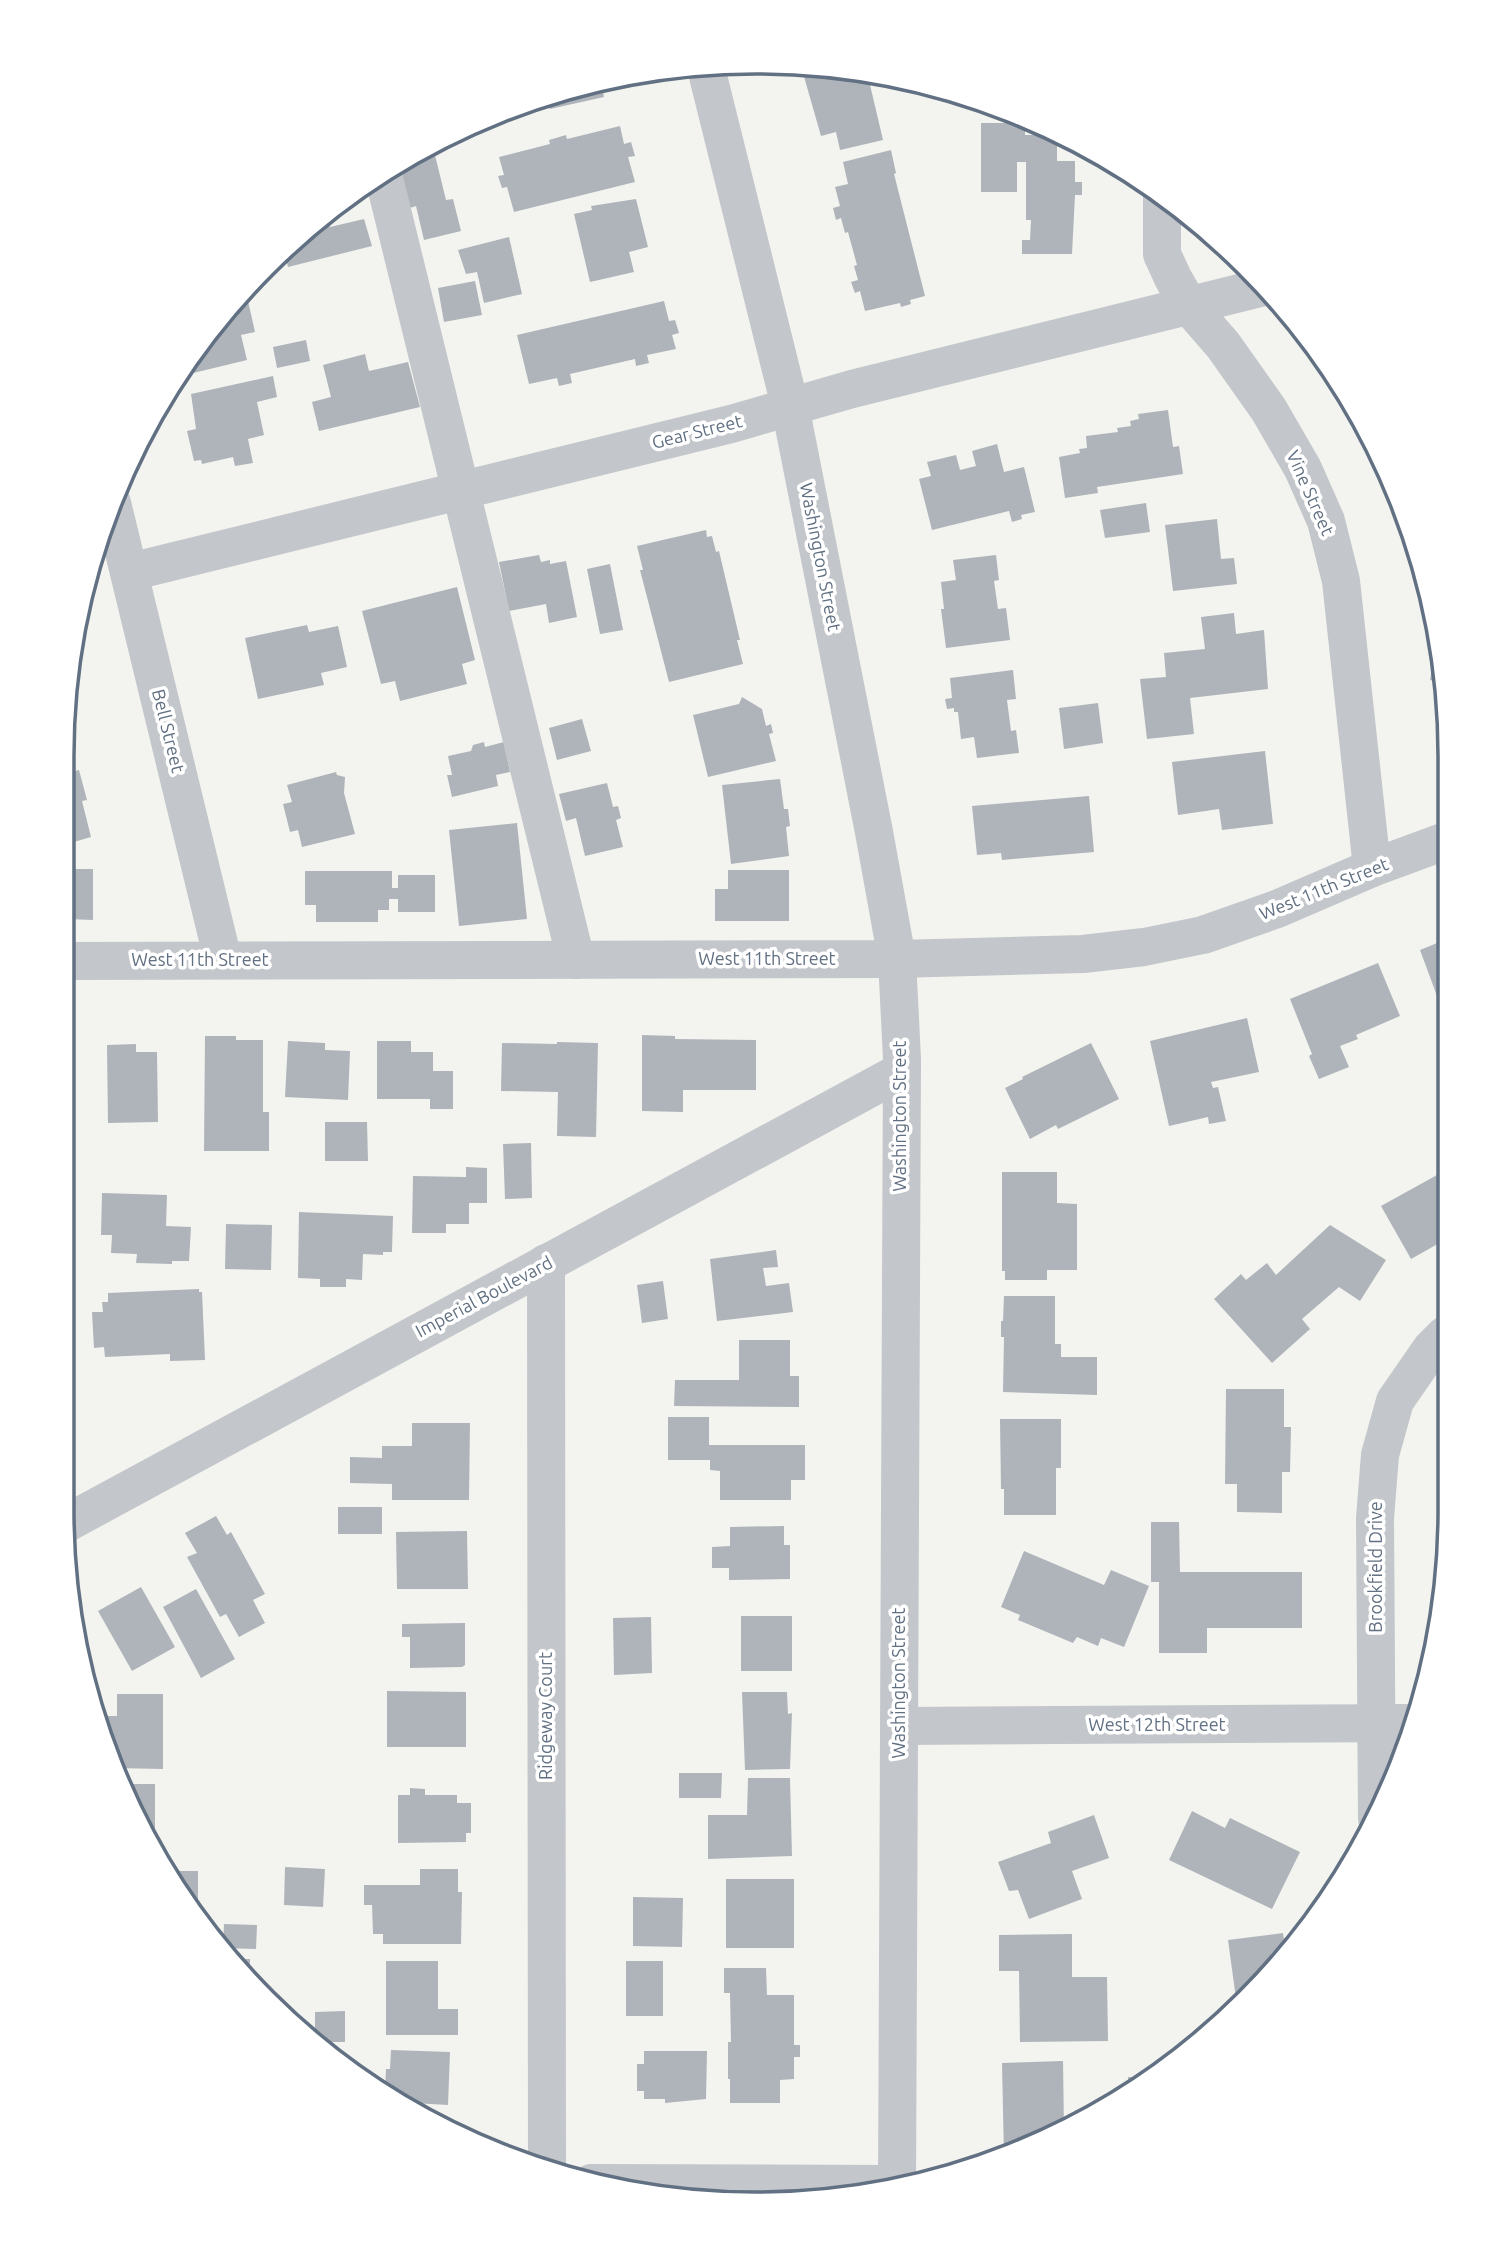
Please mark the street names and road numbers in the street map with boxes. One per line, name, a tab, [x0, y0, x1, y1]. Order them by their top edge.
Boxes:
street label: Gear Street	[650, 410, 744, 452]
street label: Vine Street	[1283, 447, 1339, 538]
street label: Washington Street	[797, 481, 845, 633]
street label: Bell Street	[149, 687, 189, 775]
street label: West 11th Street	[1256, 853, 1391, 923]
street label: West 11th Street	[698, 948, 836, 968]
street label: West 11th Street	[131, 949, 269, 969]
street label: Washington Street	[889, 1041, 909, 1191]
street label: Imperial Boulevard	[412, 1252, 555, 1341]
street label: Brookfield Drive	[1365, 1501, 1385, 1633]
street label: Washington Street	[888, 1608, 908, 1758]
street label: Ridgeway Court	[535, 1652, 555, 1780]
street label: West 12th Street	[1088, 1714, 1226, 1734]

